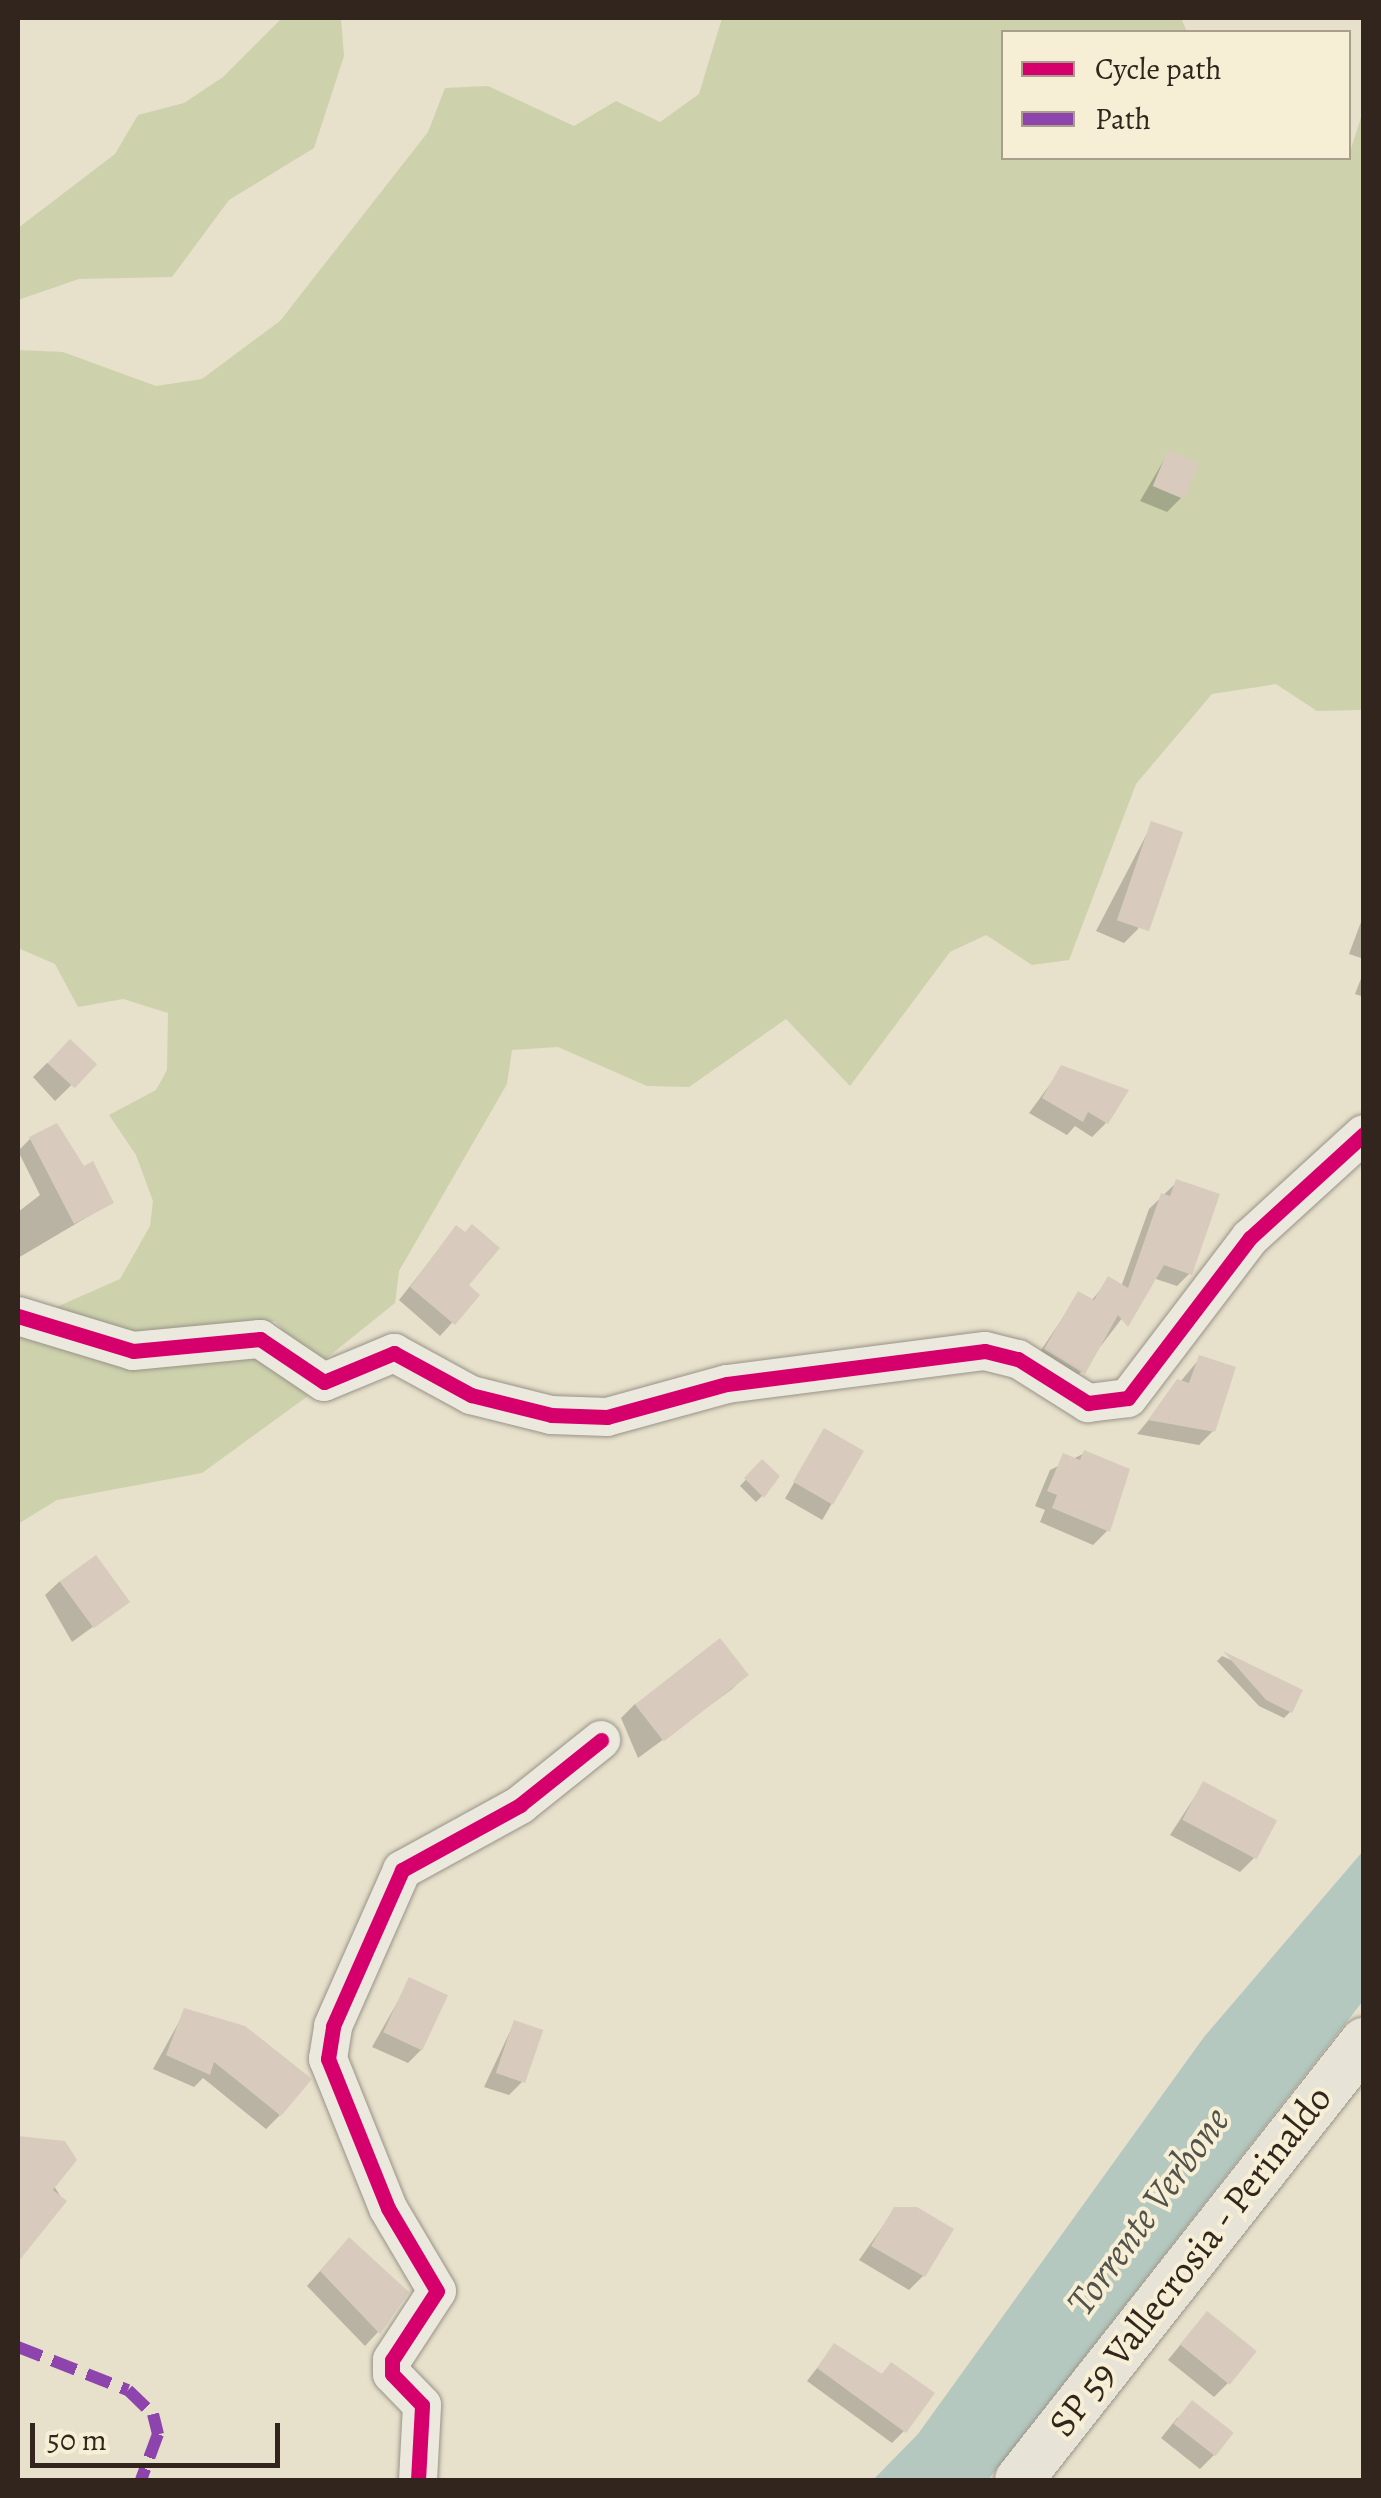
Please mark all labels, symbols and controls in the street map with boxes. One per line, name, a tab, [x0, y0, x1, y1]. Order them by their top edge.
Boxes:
legend	[1001, 30, 1351, 160]
text: Cycle path	[1095, 49, 1222, 89]
text: Path	[1095, 99, 1151, 139]
street label: SP 59 Vallecrosia - Perinaldo	[1038, 2076, 1342, 2446]
water label: Torrente Verbone	[1056, 2098, 1240, 2324]
scale bar	[35, 2403, 285, 2465]
text: 50 m	[47, 2420, 107, 2460]

